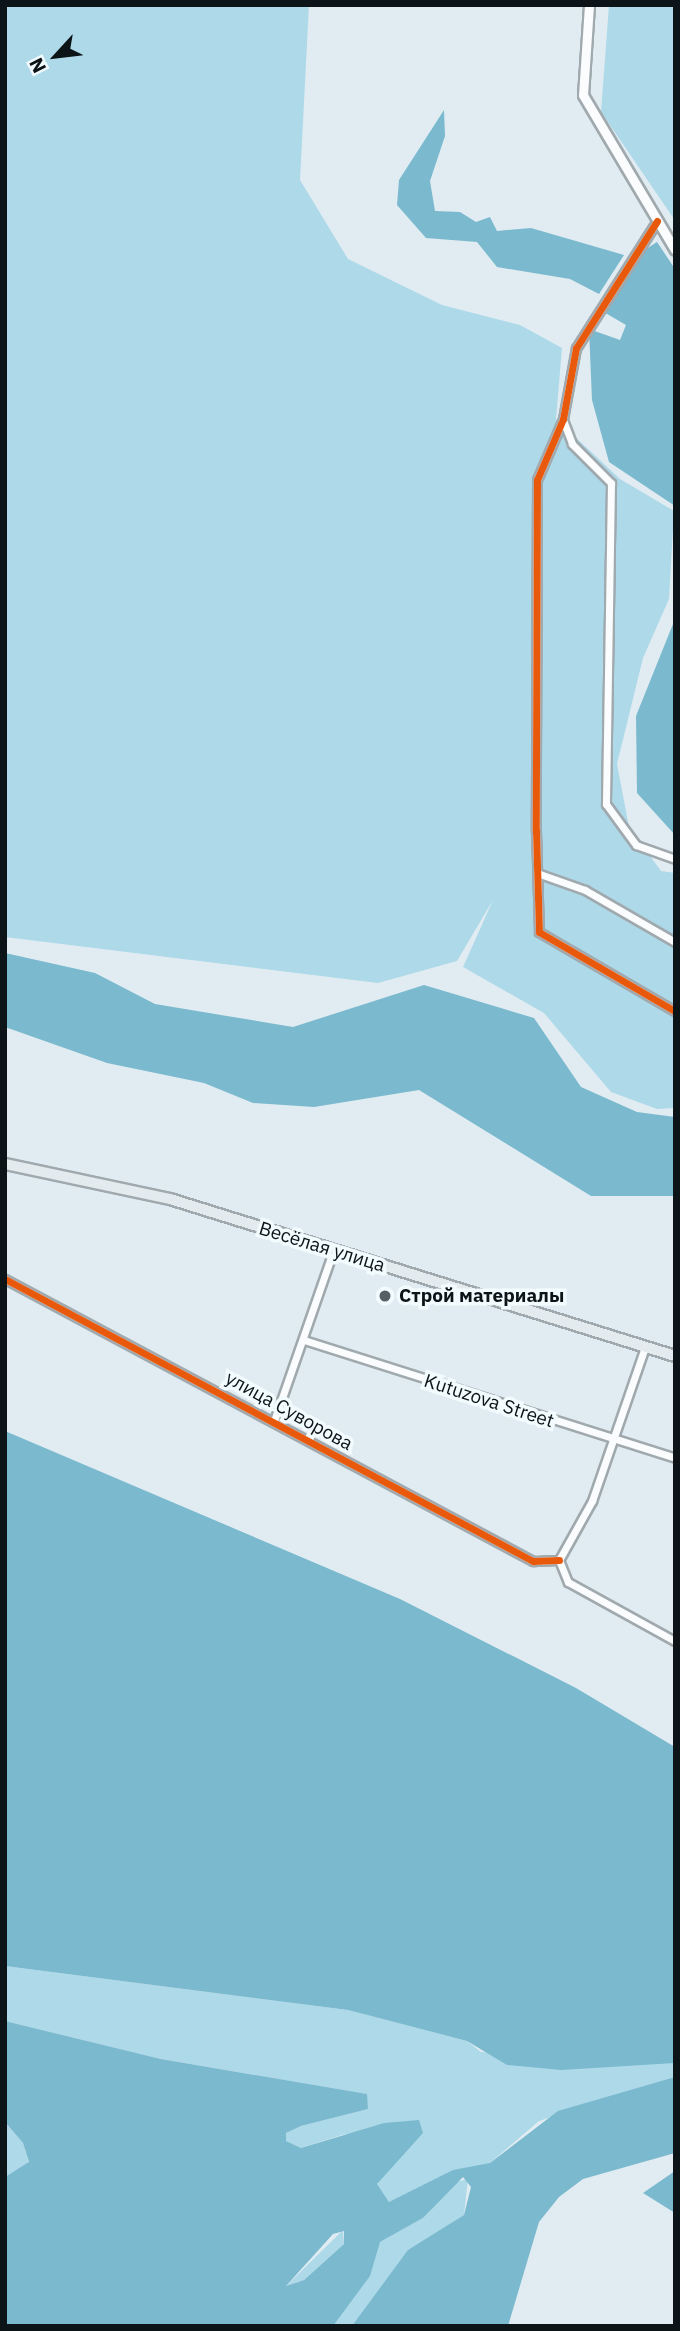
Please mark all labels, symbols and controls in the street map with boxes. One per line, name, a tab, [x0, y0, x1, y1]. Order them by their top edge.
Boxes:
north arrow	[21, 21, 91, 91]
text: N	[23, 54, 51, 77]
street label: Весёлая улица	[256, 1217, 388, 1277]
place label: Строй материалы	[399, 1285, 564, 1307]
marker: Строй материалы	[377, 1288, 393, 1304]
street label: улица Суворова	[221, 1367, 357, 1455]
street label: Kutuzova Street	[421, 1369, 557, 1433]

